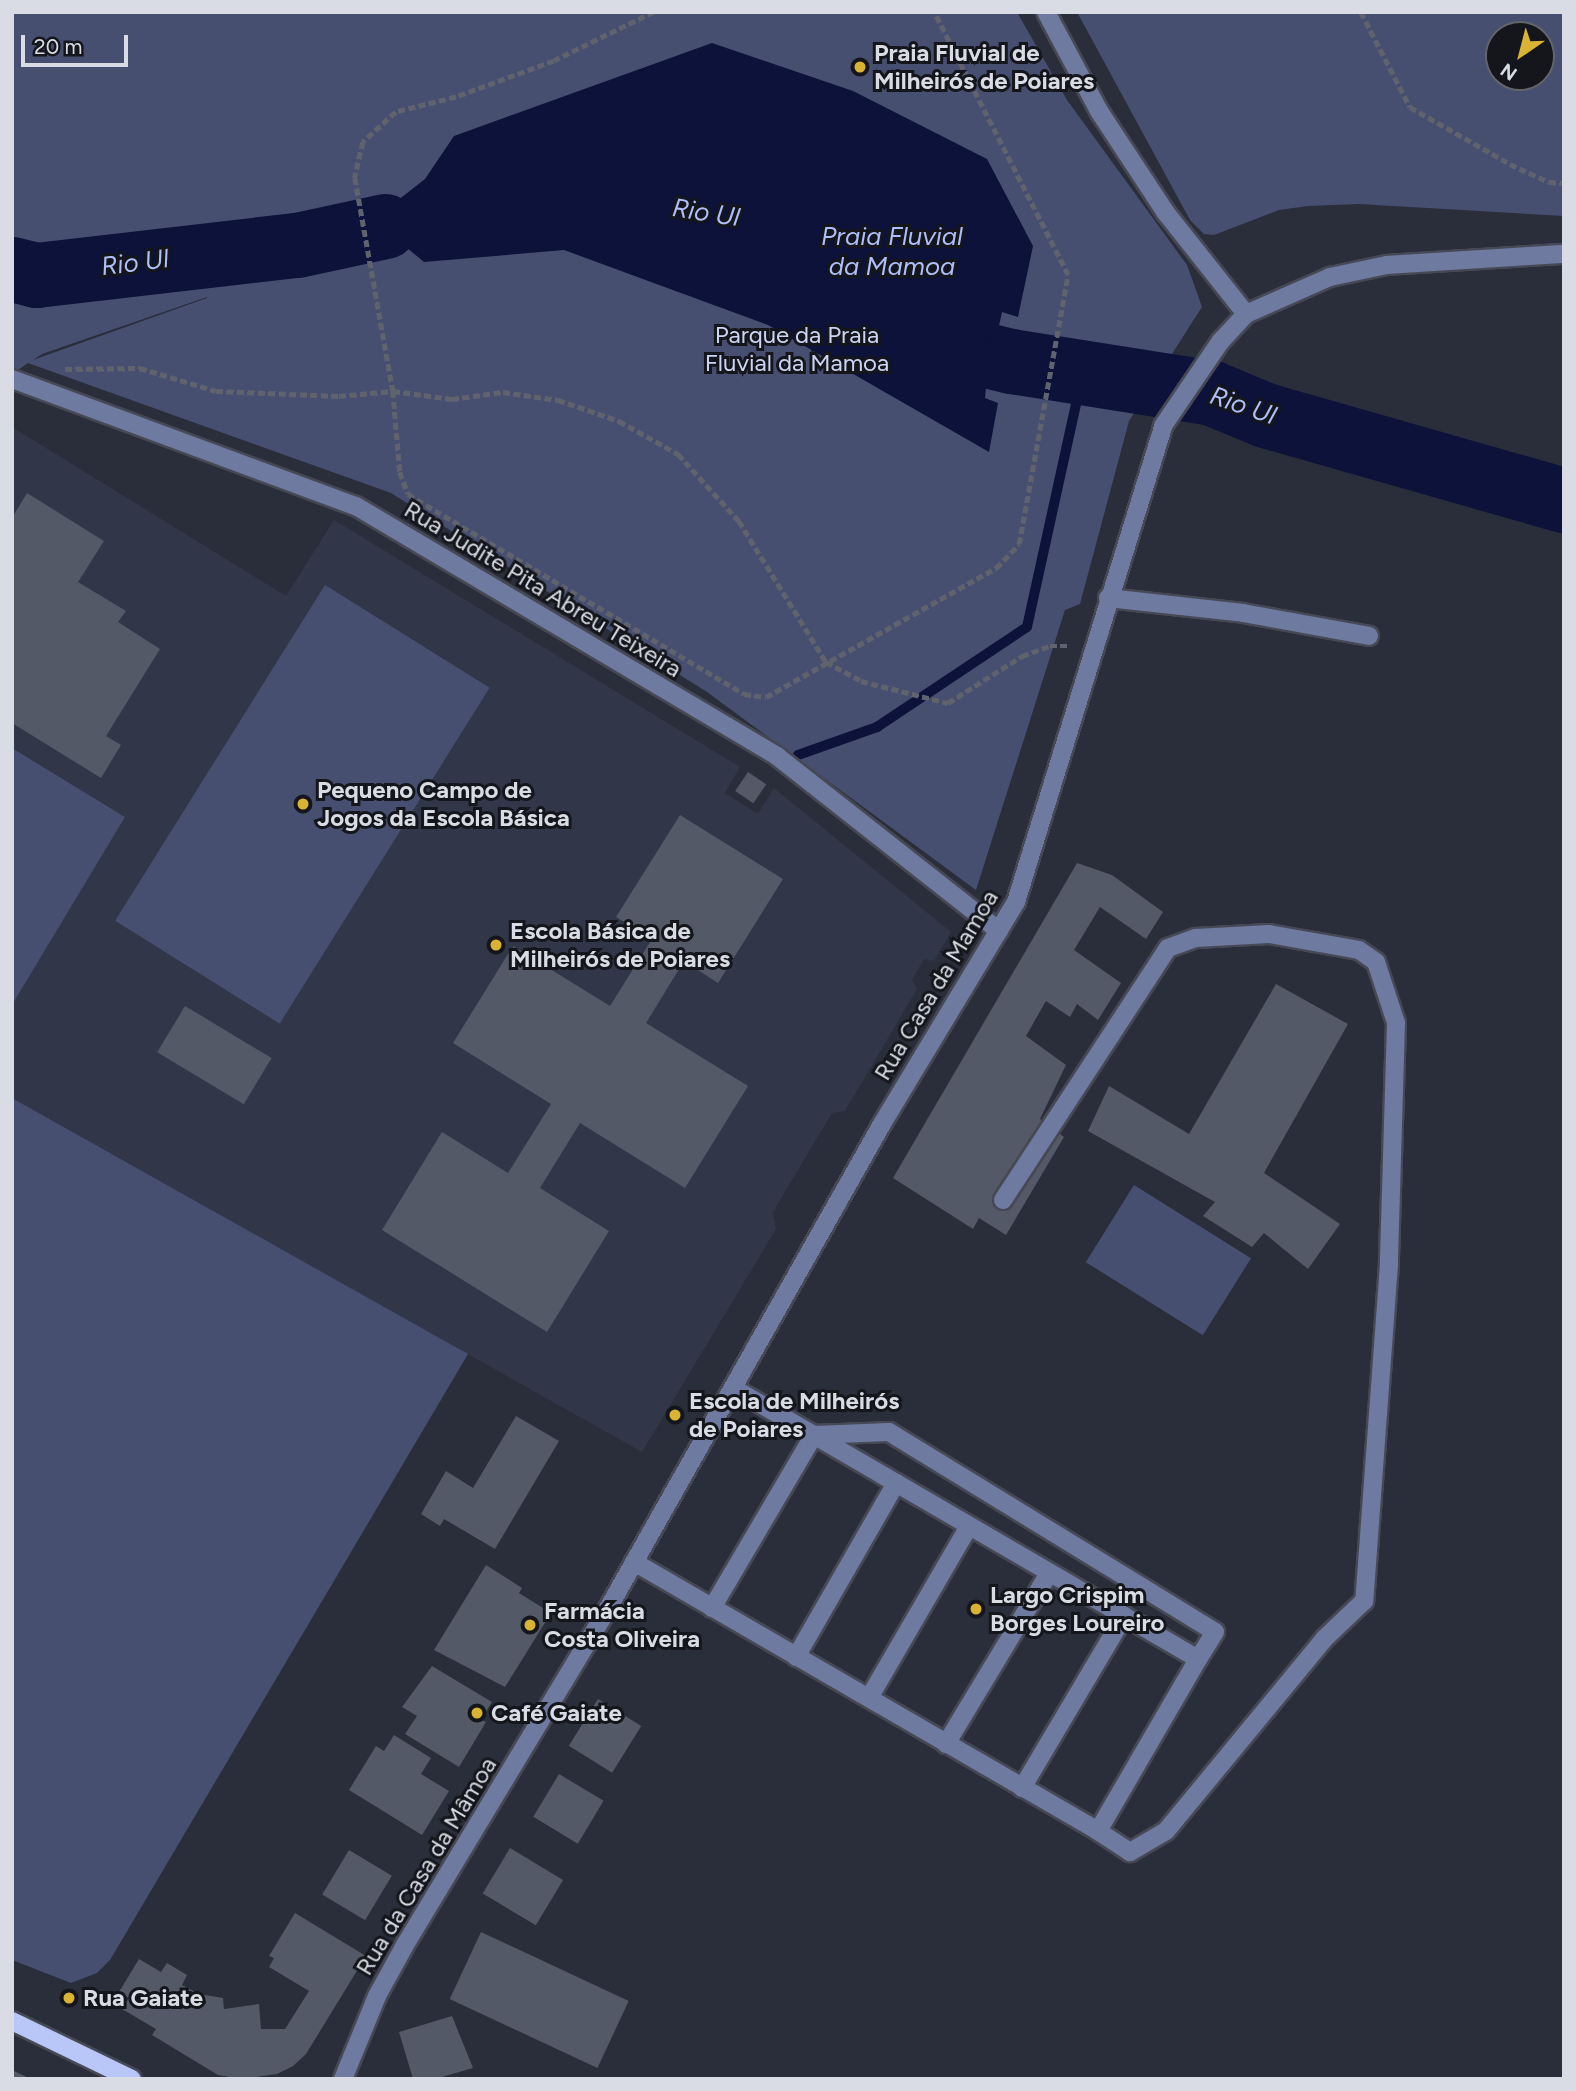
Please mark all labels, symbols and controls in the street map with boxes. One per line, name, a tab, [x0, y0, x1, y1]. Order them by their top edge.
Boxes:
scale bar	[24, 21, 131, 65]
north arrow	[1485, 21, 1555, 91]
text: 20 m	[34, 34, 82, 59]
place label: Praia Fluvial de Milheirós de Poiares	[874, 39, 1094, 95]
text: N	[1496, 58, 1521, 86]
marker: Praia Fluvial de Milheirós de Poiares	[852, 59, 868, 75]
water label: Rio Ul	[670, 192, 742, 234]
water label: Praia Fluvial da Mamoa	[821, 221, 963, 282]
water label: Rio Ul	[99, 243, 171, 283]
park label: Parque da Praia Fluvial da Mamoa	[705, 321, 889, 377]
water label: Rio Ul	[1206, 380, 1280, 432]
street label: Rua Judite Pita Abreu Teixeira	[399, 495, 687, 683]
place label: Pequeno Campo de Jogos da Escola Básica	[317, 776, 570, 832]
marker: Pequeno Campo de Jogos da Escola Básica	[295, 796, 311, 812]
street label: Rua Casa da Mamoa	[868, 885, 1004, 1085]
place label: Escola Básica de Milheirós de Poiares	[510, 917, 730, 973]
marker: Escola Básica de Milheirós de Poiares	[488, 937, 504, 953]
place label: Escola de Milheirós de Poiares	[689, 1387, 899, 1443]
marker: Escola de Milheirós de Poiares	[667, 1407, 683, 1423]
place label: Largo Crispim Borges Loureiro	[990, 1581, 1165, 1637]
place label: Farmácia Costa Oliveira	[544, 1597, 700, 1653]
marker: Largo Crispim Borges Loureiro	[968, 1601, 984, 1617]
marker: Farmácia Costa Oliveira	[522, 1617, 538, 1633]
place label: Café Gaiate	[491, 1699, 622, 1727]
marker: Café Gaiate	[469, 1705, 485, 1721]
street label: Rua da Casa da Mâmoa	[350, 1752, 502, 1980]
place label: Rua Gaiate	[83, 1984, 203, 2012]
marker: Rua Gaiate	[61, 1990, 77, 2006]

